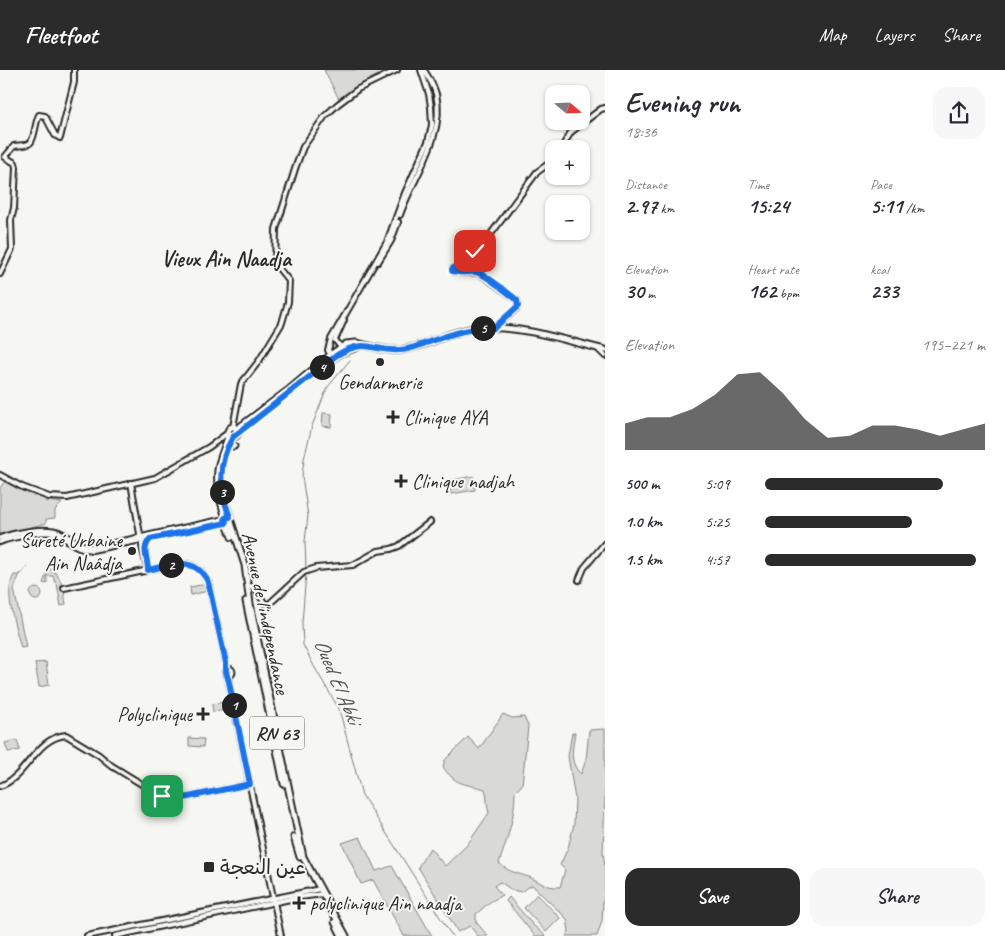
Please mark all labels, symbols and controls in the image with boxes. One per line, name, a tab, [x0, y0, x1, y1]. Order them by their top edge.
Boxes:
text: Fleetfoot	[25, 20, 97, 50]
text: Map	[819, 24, 847, 46]
text: Layers	[875, 24, 914, 46]
text: Share	[942, 24, 980, 46]
north arrow	[545, 85, 590, 130]
map controls	[545, 85, 590, 240]
text: Evening run	[625, 85, 740, 120]
button: share	[933, 87, 985, 139]
text: 18:36	[625, 122, 657, 142]
button: +	[545, 140, 590, 185]
text: Distance	[625, 176, 667, 193]
text: Time	[748, 176, 769, 193]
text: Pace	[870, 176, 892, 193]
text: 2.97	[625, 193, 657, 219]
text: 15:24	[748, 193, 789, 219]
text: 5:11	[870, 193, 903, 219]
button: −	[545, 195, 590, 240]
text: km	[657, 200, 674, 217]
text: /km	[903, 200, 924, 217]
pin	[454, 230, 496, 272]
icon: check	[461, 237, 489, 265]
district label: Vieux Ain Naadja	[161, 245, 293, 273]
text: Elevation	[625, 261, 668, 278]
text: Heart rate	[748, 261, 799, 278]
text: kcal	[870, 261, 889, 278]
text: 30	[625, 278, 644, 304]
text: 162	[748, 278, 776, 304]
text: 233	[870, 278, 899, 304]
text: m	[644, 285, 655, 302]
text: bpm	[776, 285, 799, 302]
pin: 5	[470, 316, 496, 340]
text: 5	[480, 320, 487, 337]
text: Elevation	[625, 335, 674, 355]
text: 195–221 m	[922, 335, 985, 355]
pin: 4	[310, 354, 334, 380]
marker: Gendarmerie	[374, 356, 386, 368]
text: 4	[319, 359, 326, 376]
place label: Gendarmerie	[338, 370, 423, 395]
place label: Clinique AYA	[404, 405, 488, 430]
marker: Clinique AYA	[386, 410, 400, 424]
place label: Clinique nadjah	[412, 469, 516, 494]
marker: Clinique nadjah	[394, 474, 408, 488]
text: 500 m	[625, 474, 659, 494]
text: 5:09	[705, 474, 730, 494]
pin: 3	[210, 480, 234, 504]
text: 3	[219, 484, 226, 501]
text: 1.0 km	[625, 512, 662, 532]
text: 5:25	[705, 512, 730, 532]
place label: Sureté Urbaine Ain Naâdja	[20, 528, 123, 576]
street label: Avenue de l'independance	[236, 530, 295, 698]
marker: Sureté Urbaine Ain Naâdja	[126, 545, 138, 557]
text: 1.5 km	[625, 550, 662, 570]
text: 4:57	[705, 550, 730, 570]
pin: 2	[158, 552, 184, 578]
text: 2	[168, 557, 175, 574]
water label: Oued El Abki	[308, 635, 369, 732]
pin: 1	[222, 692, 246, 718]
text: 1	[231, 697, 238, 714]
place label: Polyclinique	[117, 702, 193, 727]
marker: Polyclinique	[196, 707, 210, 721]
road number: RN 63	[250, 716, 304, 750]
pin	[141, 775, 183, 817]
icon: arrive	[148, 782, 176, 810]
place label: عين النعجة	[220, 855, 306, 880]
marker: عين النعجة	[202, 860, 216, 874]
button: Save	[625, 868, 800, 926]
button: Share	[810, 868, 985, 926]
place label: polyclinique Ain naadja	[310, 891, 463, 916]
marker: polyclinique Ain naadja	[292, 896, 306, 910]

